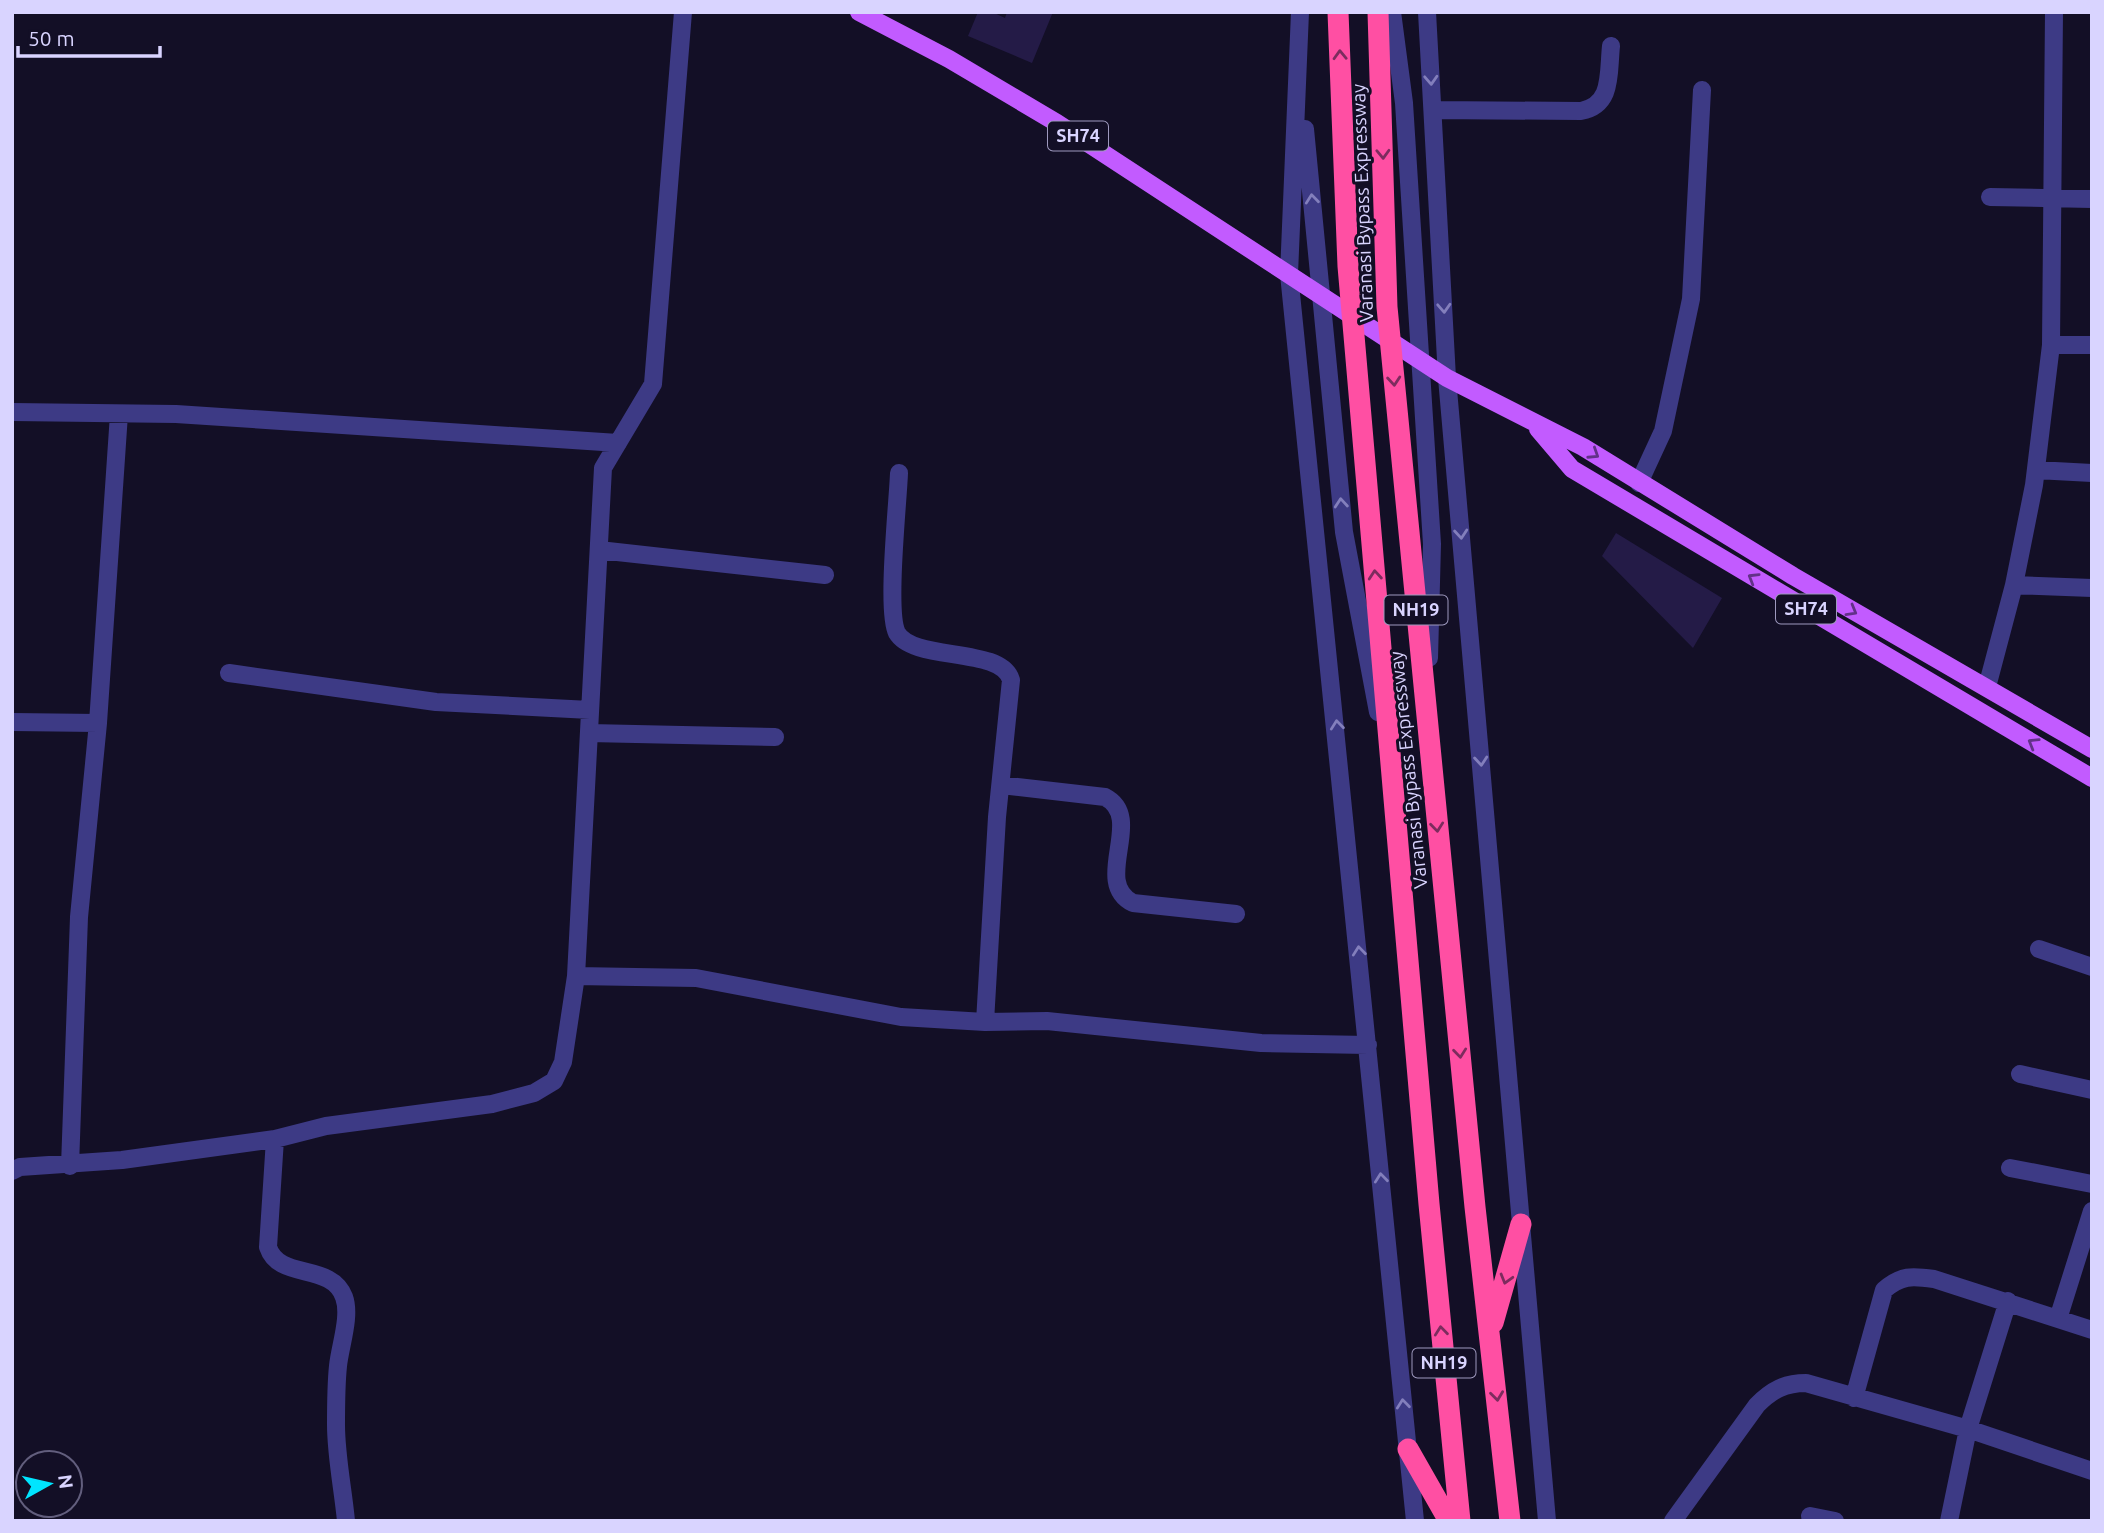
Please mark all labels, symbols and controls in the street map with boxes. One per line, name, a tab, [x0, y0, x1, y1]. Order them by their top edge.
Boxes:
scale bar	[18, 14, 159, 58]
text: 50 m	[28, 26, 75, 50]
one-way arrow	[1332, 49, 1347, 60]
one-way arrow	[1424, 75, 1439, 86]
street label: Varanasi Bypass Expressway	[1347, 83, 1377, 323]
road number: SH74	[1048, 121, 1108, 150]
one-way arrow	[1375, 149, 1390, 160]
one-way arrow	[1305, 193, 1320, 204]
one-way arrow	[1436, 302, 1451, 313]
one-way arrow	[1386, 376, 1401, 387]
one-way arrow	[1586, 446, 1599, 459]
one-way arrow	[1334, 497, 1349, 508]
one-way arrow	[1453, 529, 1468, 540]
one-way arrow	[1367, 569, 1382, 581]
one-way arrow	[1747, 573, 1760, 586]
road number: SH74	[1776, 594, 1836, 624]
road number: NH19	[1384, 596, 1448, 624]
one-way arrow	[1844, 603, 1857, 616]
street label: Varanasi Bypass Expressway	[1385, 650, 1431, 890]
one-way arrow	[1329, 719, 1344, 731]
one-way arrow	[2027, 738, 2040, 751]
one-way arrow	[1473, 756, 1488, 767]
one-way arrow	[1429, 822, 1444, 833]
one-way arrow	[1352, 945, 1367, 956]
one-way arrow	[1452, 1048, 1467, 1059]
one-way arrow	[1374, 1172, 1389, 1183]
one-way arrow	[1499, 1272, 1514, 1284]
one-way arrow	[1434, 1325, 1449, 1336]
road number: NH19	[1412, 1348, 1476, 1378]
one-way arrow	[1490, 1390, 1505, 1402]
one-way arrow	[1396, 1398, 1411, 1410]
north arrow	[14, 1449, 84, 1519]
text: N	[54, 1473, 78, 1490]

